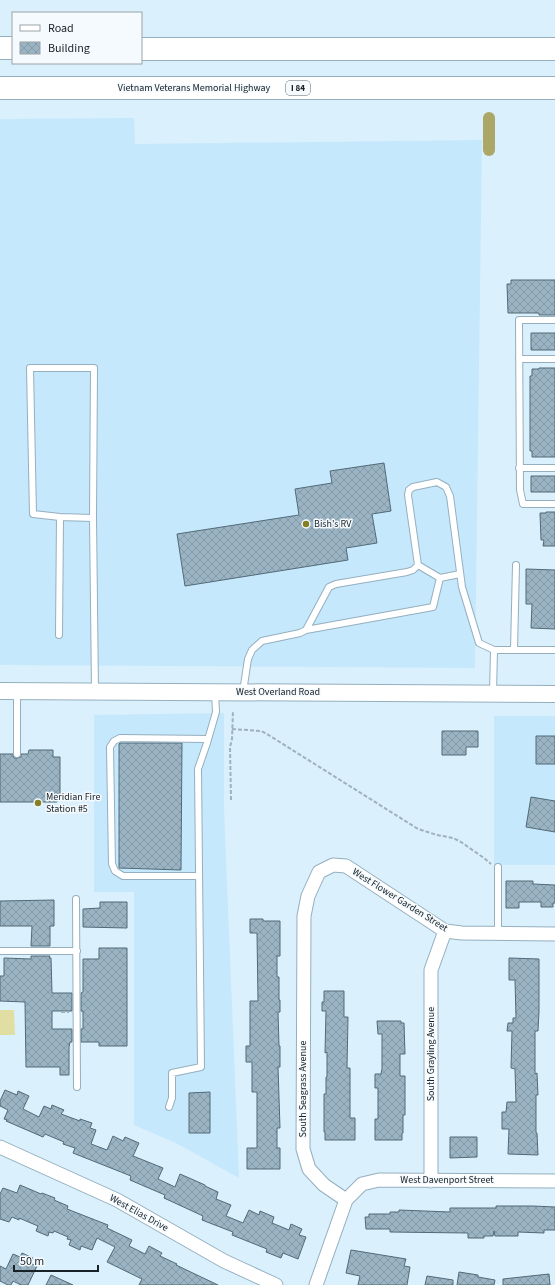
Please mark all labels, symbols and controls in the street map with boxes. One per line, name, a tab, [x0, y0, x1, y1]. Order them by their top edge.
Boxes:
legend	[12, 12, 142, 64]
text: Road	[48, 20, 74, 37]
text: Building	[48, 40, 90, 57]
street label: Vietnam Veterans Memorial Highway	[118, 81, 271, 95]
road number: I 84	[286, 81, 310, 95]
place label: Bish's RV	[314, 517, 352, 531]
marker: Bish's RV	[301, 519, 311, 529]
street label: West Overland Road	[236, 685, 320, 699]
place label: Meridian Fire Station #5	[46, 790, 100, 816]
marker: Meridian Fire Station #5	[33, 798, 43, 808]
street label: West Flower Garden Street	[350, 865, 451, 935]
street label: South Grayling Avenue	[424, 1007, 438, 1101]
street label: South Seagrass Avenue	[296, 1041, 310, 1137]
street label: West Davenport Street	[400, 1173, 494, 1187]
street label: West Elias Drive	[107, 1191, 171, 1235]
scale bar	[14, 1247, 98, 1273]
text: 50 m	[20, 1253, 44, 1270]

